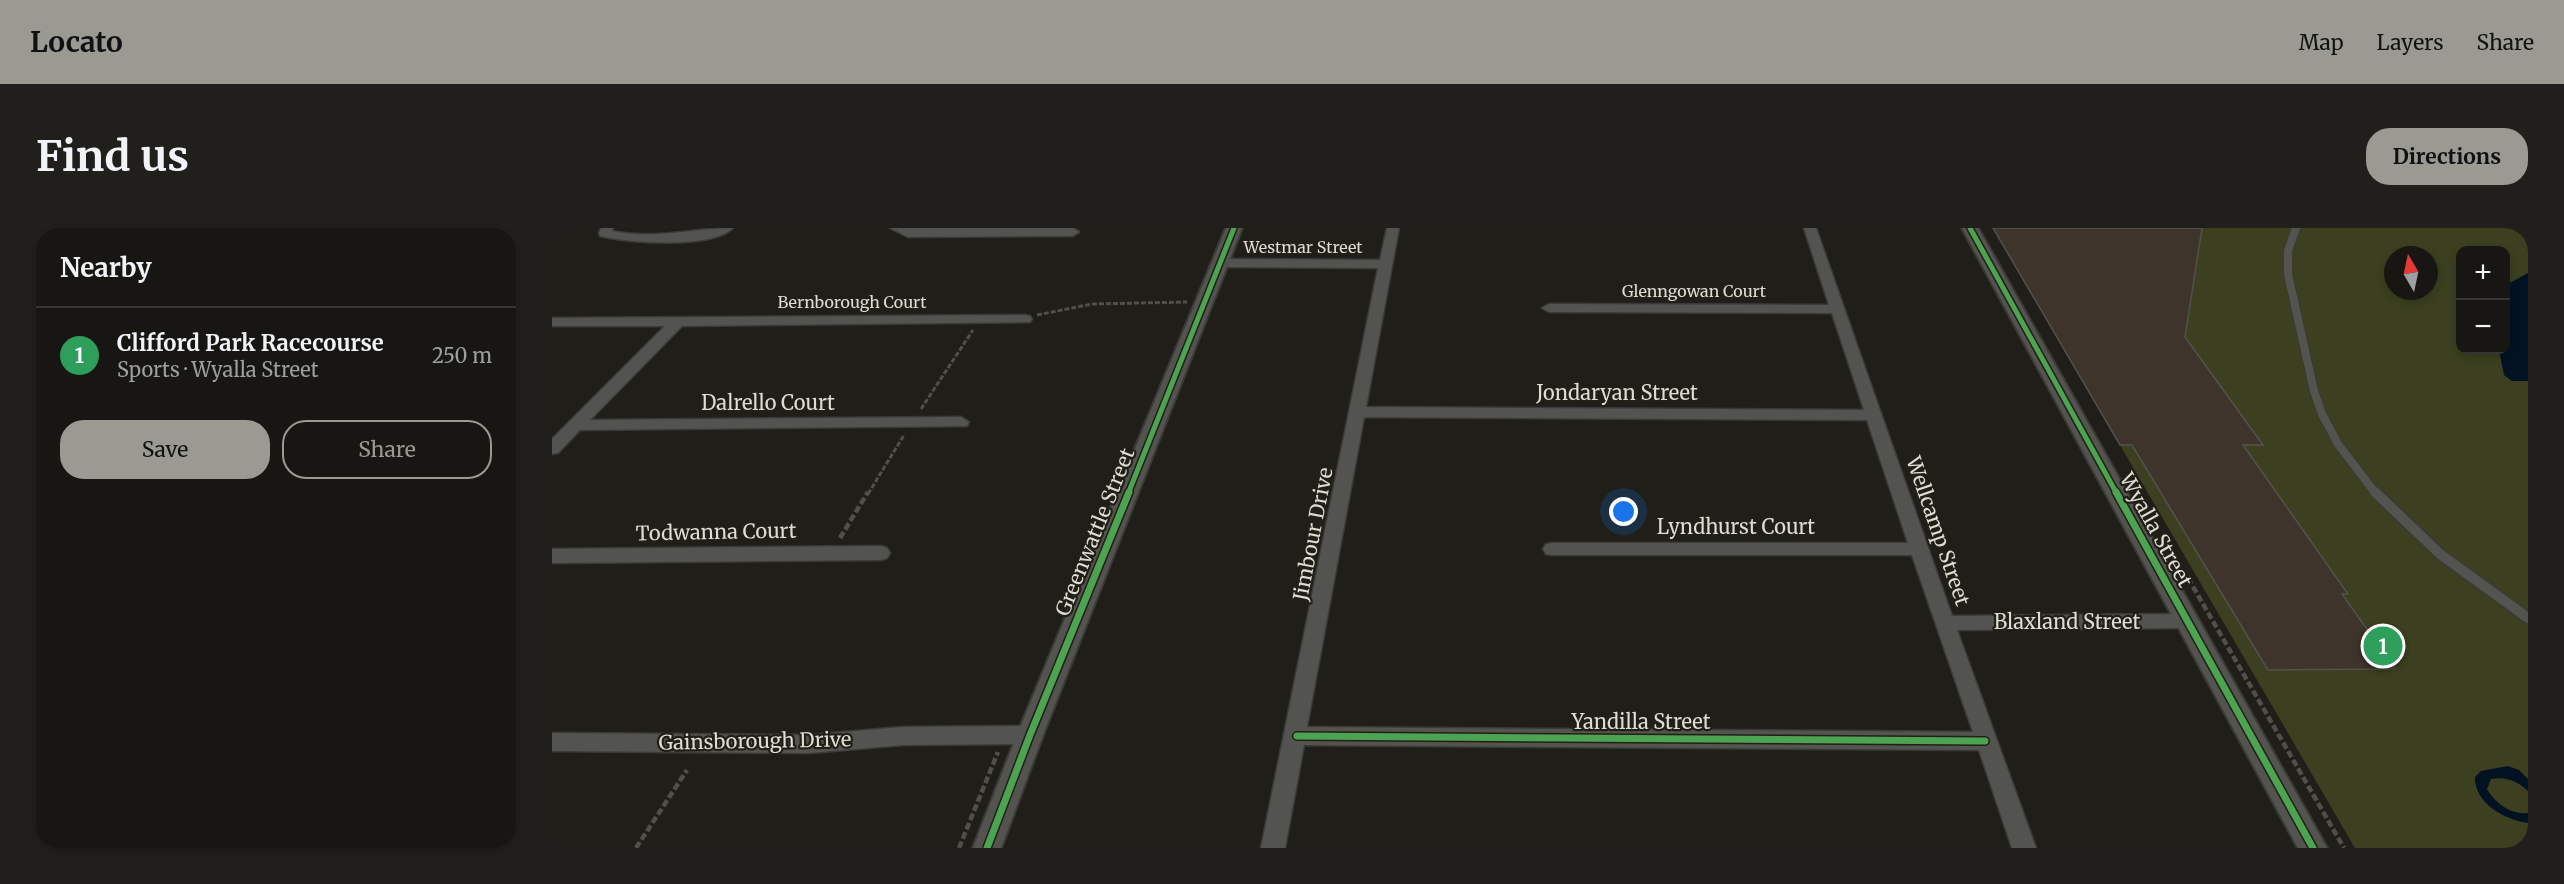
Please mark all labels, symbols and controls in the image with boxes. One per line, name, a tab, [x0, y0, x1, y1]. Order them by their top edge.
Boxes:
text: Locato	[30, 24, 123, 60]
text: Map	[2299, 29, 2344, 56]
text: Layers	[2377, 29, 2444, 56]
text: Share	[2477, 29, 2534, 56]
button: Directions	[2366, 128, 2528, 185]
text: Find us	[36, 130, 189, 182]
street label: Westmar Street	[1242, 237, 1363, 257]
north arrow	[2384, 246, 2438, 300]
map controls	[2456, 246, 2510, 354]
button: +	[2456, 246, 2510, 300]
text: Nearby	[60, 251, 152, 284]
street label: Glenngowan Court	[1622, 281, 1767, 301]
street label: Bernborough Court	[777, 292, 927, 312]
button: −	[2456, 300, 2510, 354]
text: Clifford Park Racecourse	[117, 329, 384, 357]
text: 1	[75, 343, 84, 368]
text: 250 m	[432, 343, 492, 368]
text: Sports · Wyalla Street	[117, 357, 319, 382]
street label: Jondaryan Street	[1535, 380, 1698, 405]
street label: Dalrello Court	[701, 390, 835, 415]
button: Save	[60, 420, 270, 479]
button: Share	[282, 420, 492, 479]
street label: Greenwattle Street	[1050, 444, 1140, 619]
street label: Wellcamp Street	[1901, 452, 1976, 609]
street label: Jimbour Drive	[1287, 465, 1338, 604]
street label: Wyalla Street	[2114, 467, 2198, 592]
your location	[1609, 497, 1638, 526]
street label: Lyndhurst Court	[1657, 514, 1815, 539]
street label: Todwanna Court	[635, 518, 797, 545]
street label: Blaxland Street	[1994, 609, 2140, 634]
pin: 1	[2364, 624, 2402, 668]
street label: Yandilla Street	[1570, 709, 1711, 734]
street label: Gainsborough Drive	[658, 726, 852, 755]

